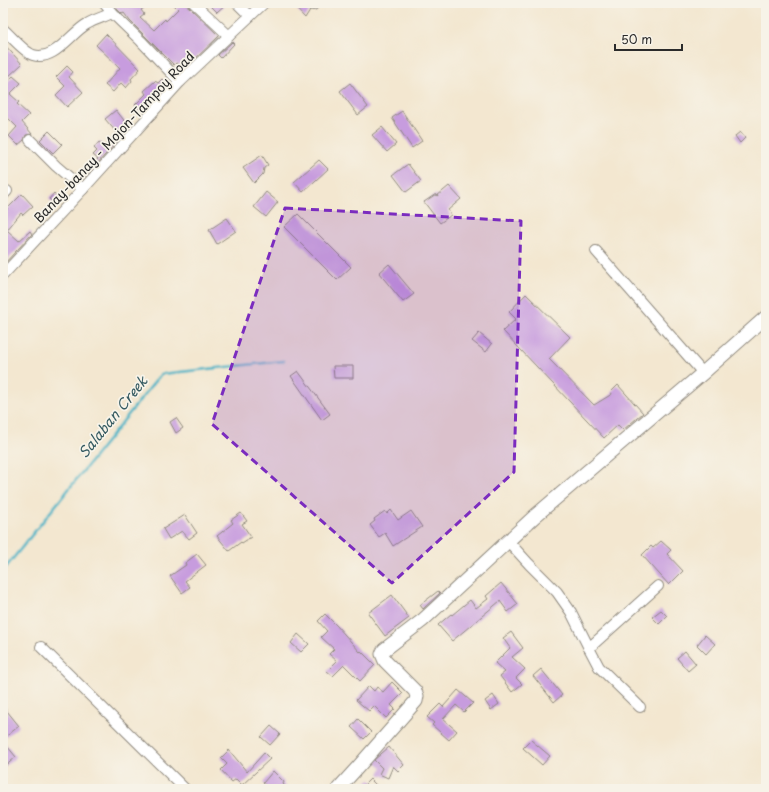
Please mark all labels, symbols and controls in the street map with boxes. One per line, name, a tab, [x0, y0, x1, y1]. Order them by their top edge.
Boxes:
scale bar	[615, 26, 682, 52]
text: 50 m	[621, 30, 652, 48]
street label: Banay-banay - Mojon-Tampoy Road	[29, 47, 198, 226]
water label: Salaban Creek	[73, 370, 153, 462]

